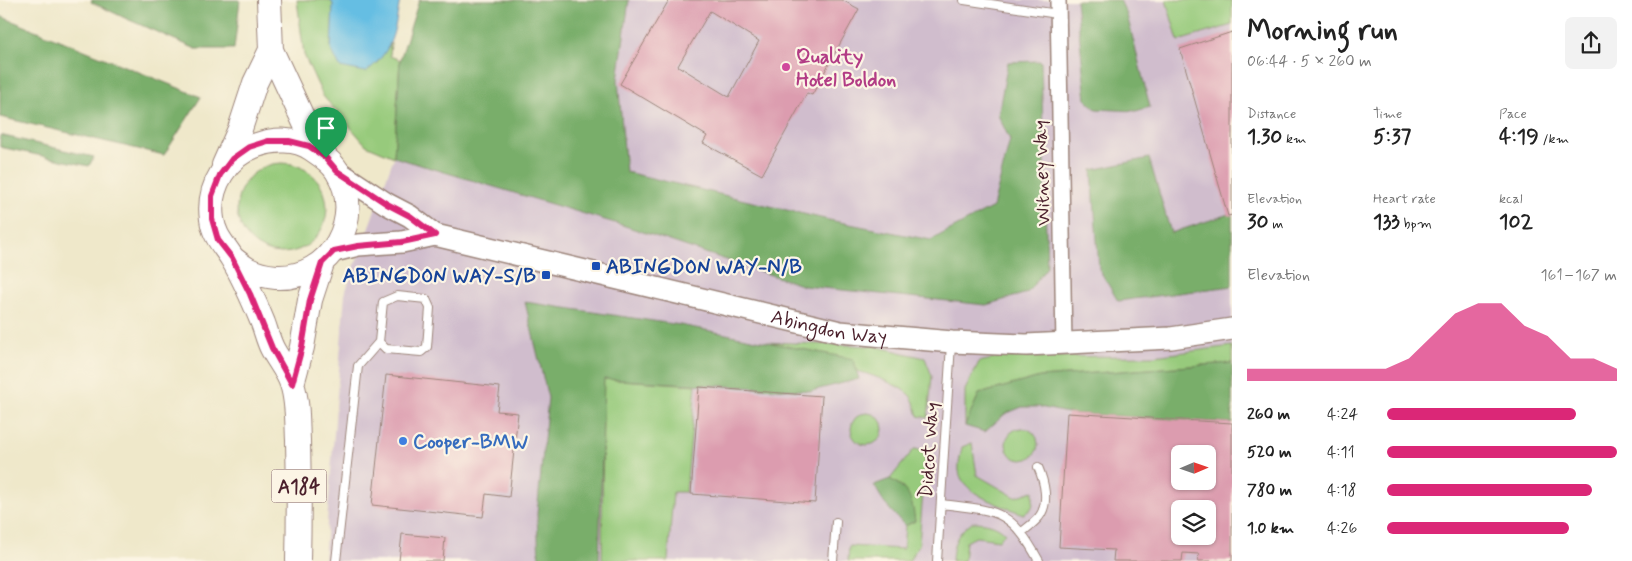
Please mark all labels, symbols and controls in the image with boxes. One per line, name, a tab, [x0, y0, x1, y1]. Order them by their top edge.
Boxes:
text: Morning run	[1247, 13, 1398, 50]
button: share	[1565, 17, 1617, 69]
place label: Quality Hotel Boldon	[796, 44, 896, 94]
text: 06:44 · 5 × 260 m	[1247, 51, 1372, 72]
marker: Quality Hotel Boldon	[780, 61, 792, 73]
text: Distance	[1247, 105, 1296, 123]
text: Time	[1373, 105, 1402, 123]
text: Pace	[1499, 105, 1527, 123]
pin	[305, 107, 347, 158]
icon: arrive	[312, 114, 340, 142]
street label: Witney Way	[1027, 120, 1058, 226]
text: 1.30	[1247, 123, 1282, 151]
text: 5:37	[1373, 123, 1411, 151]
text: 4:19	[1499, 123, 1539, 151]
text: km	[1282, 130, 1306, 148]
text: /km	[1539, 130, 1569, 148]
text: Elevation	[1247, 190, 1302, 208]
text: Heart rate	[1373, 190, 1436, 208]
text: kcal	[1499, 190, 1523, 208]
text: 30	[1247, 208, 1269, 236]
text: 133	[1373, 208, 1400, 236]
text: 102	[1499, 208, 1533, 236]
text: m	[1269, 215, 1283, 233]
text: bpm	[1400, 215, 1432, 233]
place label: ABINGDON WAY-N/B	[606, 254, 802, 281]
marker: ABINGDON WAY-N/B	[590, 260, 602, 272]
place label: ABINGDON WAY-S/B	[342, 263, 536, 290]
text: Elevation	[1247, 265, 1310, 286]
text: 161–167 m	[1540, 265, 1617, 286]
marker: ABINGDON WAY-S/B	[540, 269, 552, 281]
street label: Abingdon Way	[768, 304, 888, 351]
street label: Didcot Way	[913, 401, 946, 499]
text: 260 m	[1247, 404, 1290, 425]
text: 4:24	[1327, 404, 1358, 425]
place label: Cooper-BMW	[413, 429, 528, 456]
marker: Cooper-BMW	[397, 435, 409, 447]
text: 520 m	[1247, 442, 1292, 463]
text: 4:11	[1327, 442, 1355, 463]
north arrow	[1171, 445, 1216, 490]
map controls	[1171, 445, 1216, 545]
road number: A184	[272, 470, 326, 502]
text: 780 m	[1247, 480, 1292, 501]
text: 4:18	[1327, 480, 1357, 501]
button: layers	[1171, 500, 1216, 545]
text: 1.0 km	[1247, 518, 1294, 539]
text: 4:26	[1327, 518, 1357, 539]

